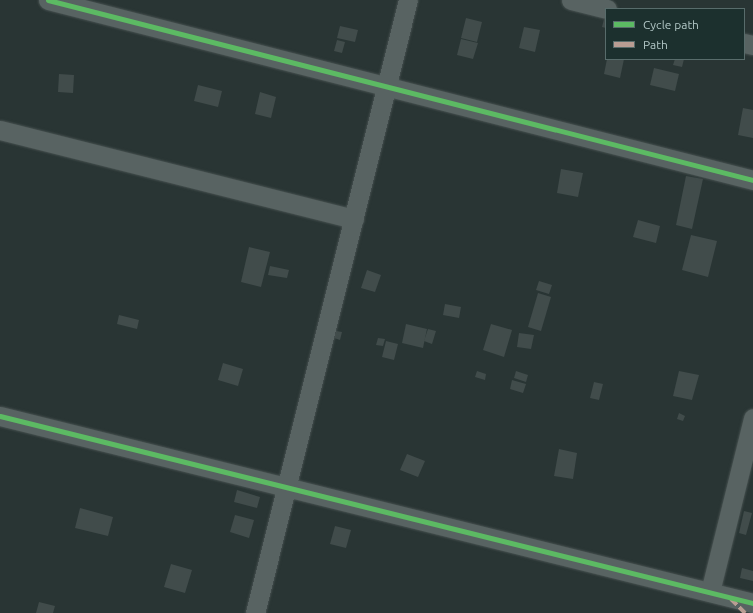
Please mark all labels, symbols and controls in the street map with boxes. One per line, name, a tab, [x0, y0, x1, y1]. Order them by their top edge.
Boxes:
legend	[605, 8, 745, 60]
text: Cycle path	[643, 18, 699, 31]
text: Path	[643, 38, 668, 51]

